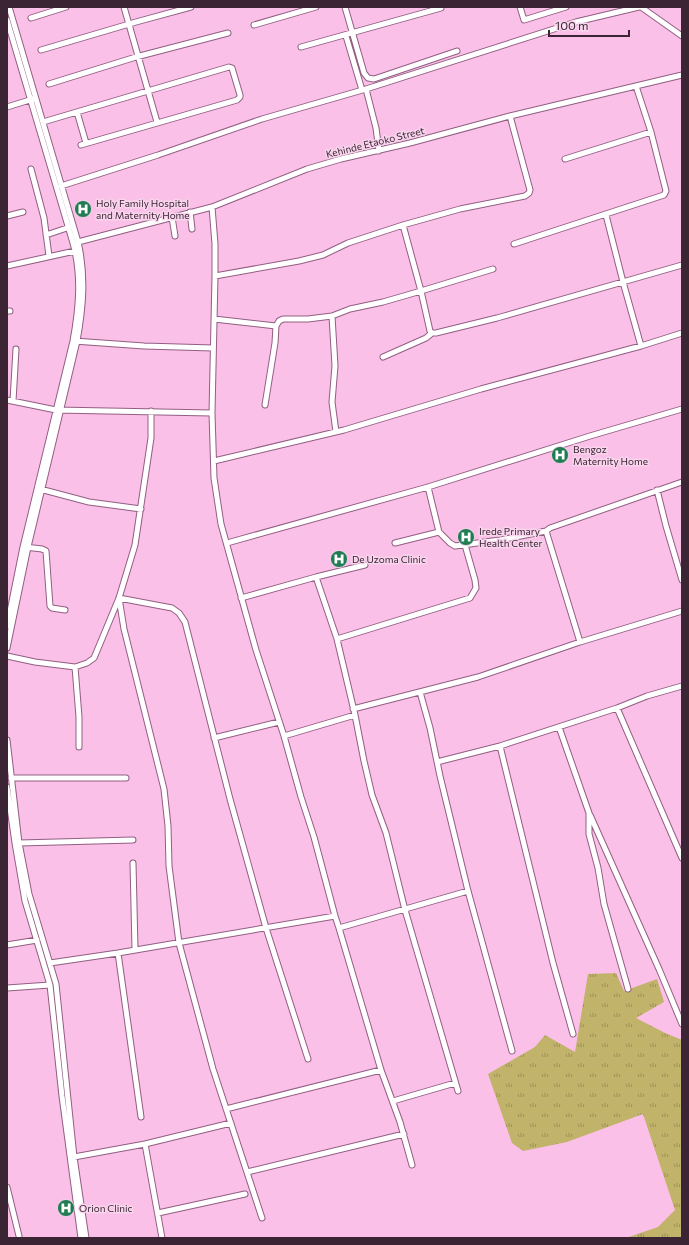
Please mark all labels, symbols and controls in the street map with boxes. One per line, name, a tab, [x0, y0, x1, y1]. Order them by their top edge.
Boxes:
scale bar	[549, 12, 629, 38]
text: 100 m	[555, 18, 589, 32]
street label: Kehinde Etaoko Street	[324, 124, 426, 160]
place label: Holy Family Hospital and Maternity Home	[96, 197, 190, 221]
hospital icon: Holy Family Hospital and Maternity Home	[73, 199, 93, 219]
place label: Bengoz Maternity Home	[573, 443, 648, 467]
hospital icon: Bengoz Maternity Home	[550, 445, 570, 465]
place label: Irede Primary Health Center	[479, 525, 542, 549]
hospital icon: Irede Primary Health Center	[456, 527, 476, 547]
hospital icon: De Uzoma Clinic	[329, 549, 349, 569]
place label: De Uzoma Clinic	[352, 553, 426, 565]
hospital icon: Orion Clinic	[56, 1198, 76, 1218]
place label: Orion Clinic	[79, 1202, 133, 1214]

